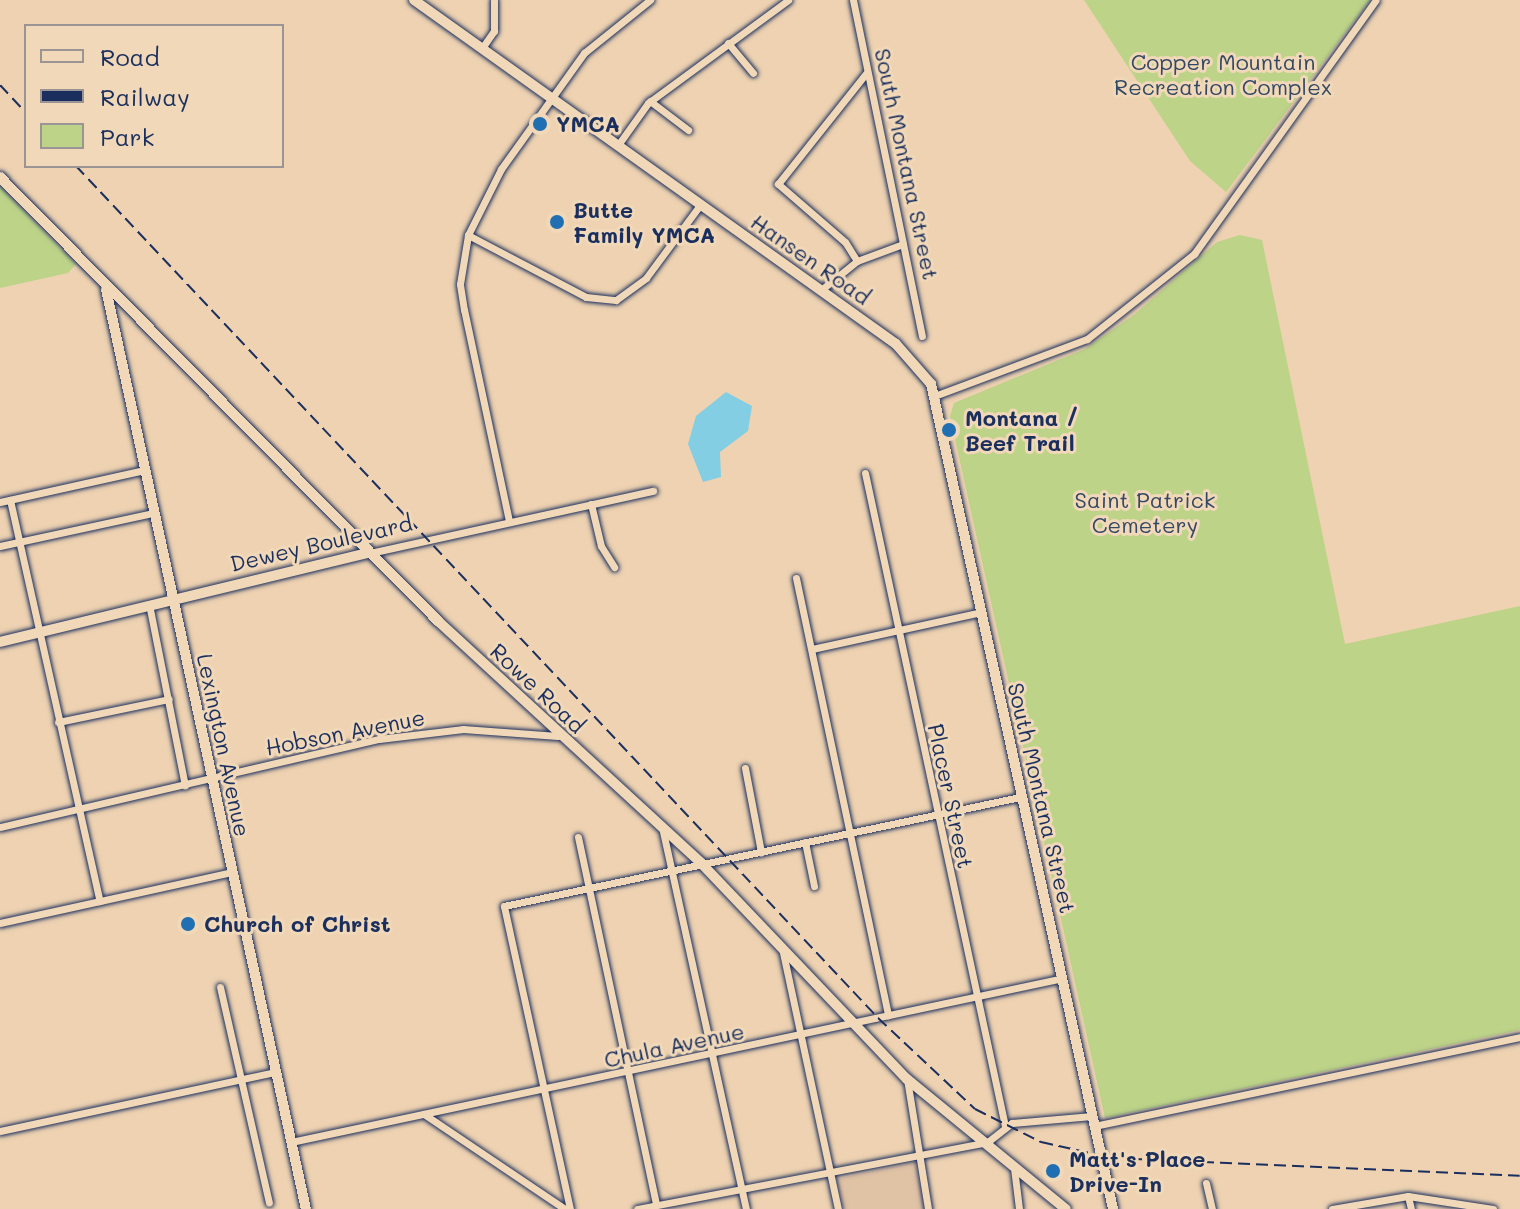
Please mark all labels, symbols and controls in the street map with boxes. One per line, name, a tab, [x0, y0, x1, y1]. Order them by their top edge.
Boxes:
legend	[24, 24, 284, 168]
text: Road	[100, 41, 160, 72]
street label: South Montana Street	[870, 46, 944, 282]
park label: Copper Mountain Recreation Complex	[1114, 48, 1332, 100]
text: Railway	[100, 81, 190, 112]
place label: YMCA	[556, 111, 620, 137]
marker: YMCA	[531, 115, 549, 133]
text: Park	[100, 121, 154, 152]
place label: Butte Family YMCA	[573, 196, 715, 248]
street label: Hansen Road	[746, 208, 876, 310]
marker: Butte Family YMCA	[548, 213, 566, 231]
place label: Montana / Beef Trail	[965, 404, 1079, 456]
marker: Montana / Beef Trail	[940, 421, 958, 439]
park label: Saint Patrick Cemetery	[1075, 486, 1215, 538]
street label: Dewey Boulevard	[227, 509, 415, 577]
street label: Rowe Road	[485, 638, 591, 738]
street label: Lexington Avenue	[192, 651, 256, 839]
street label: South Montana Street	[1003, 680, 1081, 916]
street label: Hobson Avenue	[263, 704, 427, 760]
street label: Placer Street	[923, 721, 979, 871]
place label: Church of Christ	[204, 911, 391, 937]
marker: Church of Christ	[179, 915, 197, 933]
street label: Chula Avenue	[602, 1017, 746, 1073]
place label: Matt's Place Drive-In	[1069, 1145, 1205, 1196]
marker: Matt's Place Drive-In	[1044, 1162, 1062, 1180]

